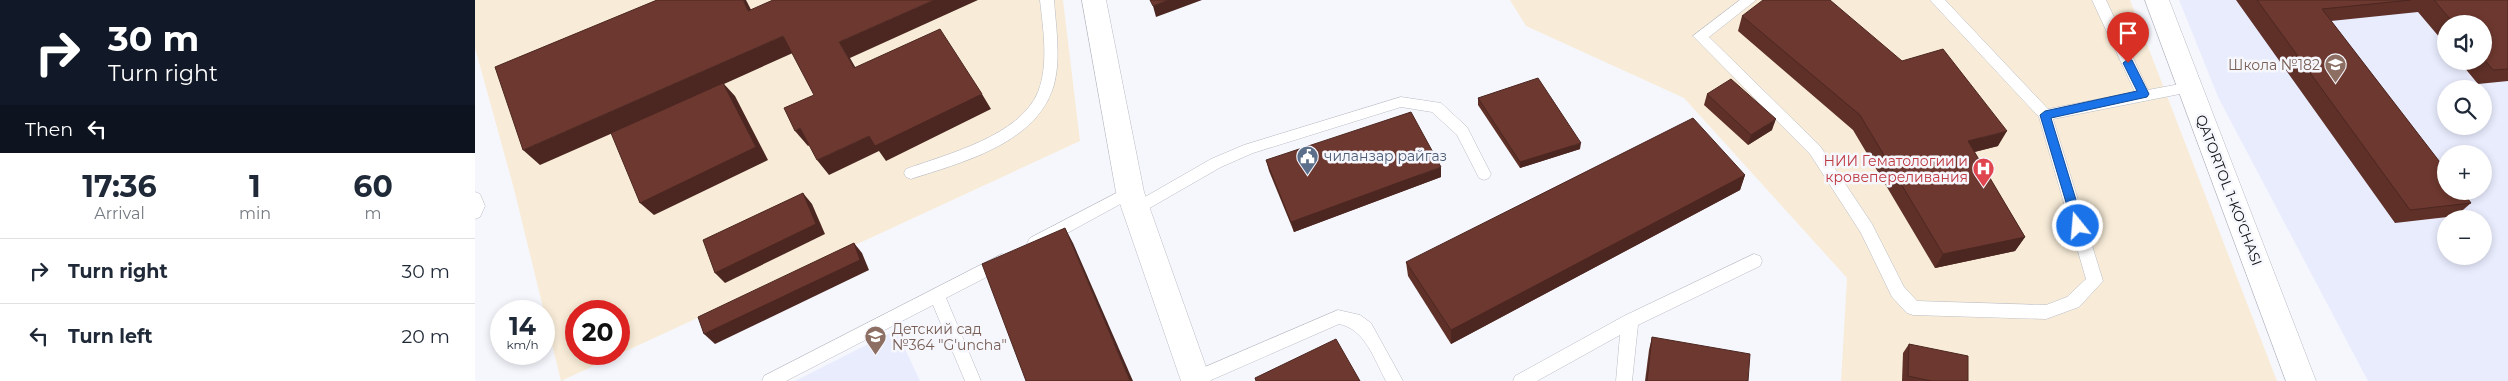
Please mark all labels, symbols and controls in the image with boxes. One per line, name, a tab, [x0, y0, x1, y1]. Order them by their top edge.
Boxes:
pin	[2107, 12, 2149, 63]
map controls	[2437, 15, 2492, 265]
button: sound	[2437, 15, 2492, 70]
text: 30 m	[108, 17, 199, 60]
icon: arrive	[2114, 19, 2142, 47]
icon: right	[25, 20, 90, 85]
school or university icon: Школа №182	[2324, 53, 2348, 84]
place label: Школа №182	[2228, 56, 2320, 74]
text: Turn right	[108, 60, 218, 87]
button: search	[2437, 80, 2492, 135]
street label: QATORTOL 1-KO'CHASI	[2192, 112, 2266, 268]
icon: left	[83, 115, 111, 143]
text: Then	[25, 118, 73, 141]
public building icon: чиланзар райгаз	[1296, 144, 1320, 175]
button: +	[2437, 145, 2492, 200]
place label: чиланзар райгаз	[1324, 147, 1447, 165]
place label: НИИ Гематологии и кровепереливания	[1823, 152, 1968, 186]
hospital icon: НИИ Гематологии и кровепереливания	[1972, 157, 1996, 188]
text: 17:36	[82, 168, 157, 205]
text: 1	[249, 168, 261, 205]
text: 60	[353, 168, 393, 205]
position arrow	[2051, 199, 2103, 251]
text: Arrival	[94, 204, 145, 223]
text: min	[239, 204, 271, 223]
text: m	[365, 204, 382, 223]
button: −	[2437, 210, 2492, 265]
icon: right	[25, 257, 53, 285]
text: Turn right	[68, 260, 168, 283]
text: 30 m	[402, 260, 450, 283]
speed limit sign: 20	[565, 300, 630, 365]
text: 14	[509, 311, 536, 341]
place label: Детский сад №364 "G'uncha"	[892, 320, 1007, 354]
icon: left	[25, 322, 53, 350]
text: Turn left	[68, 325, 153, 348]
text: 20 m	[402, 325, 450, 348]
school or university icon: Детский сад №364 "G'uncha"	[864, 325, 888, 356]
text: km/h	[506, 337, 539, 352]

